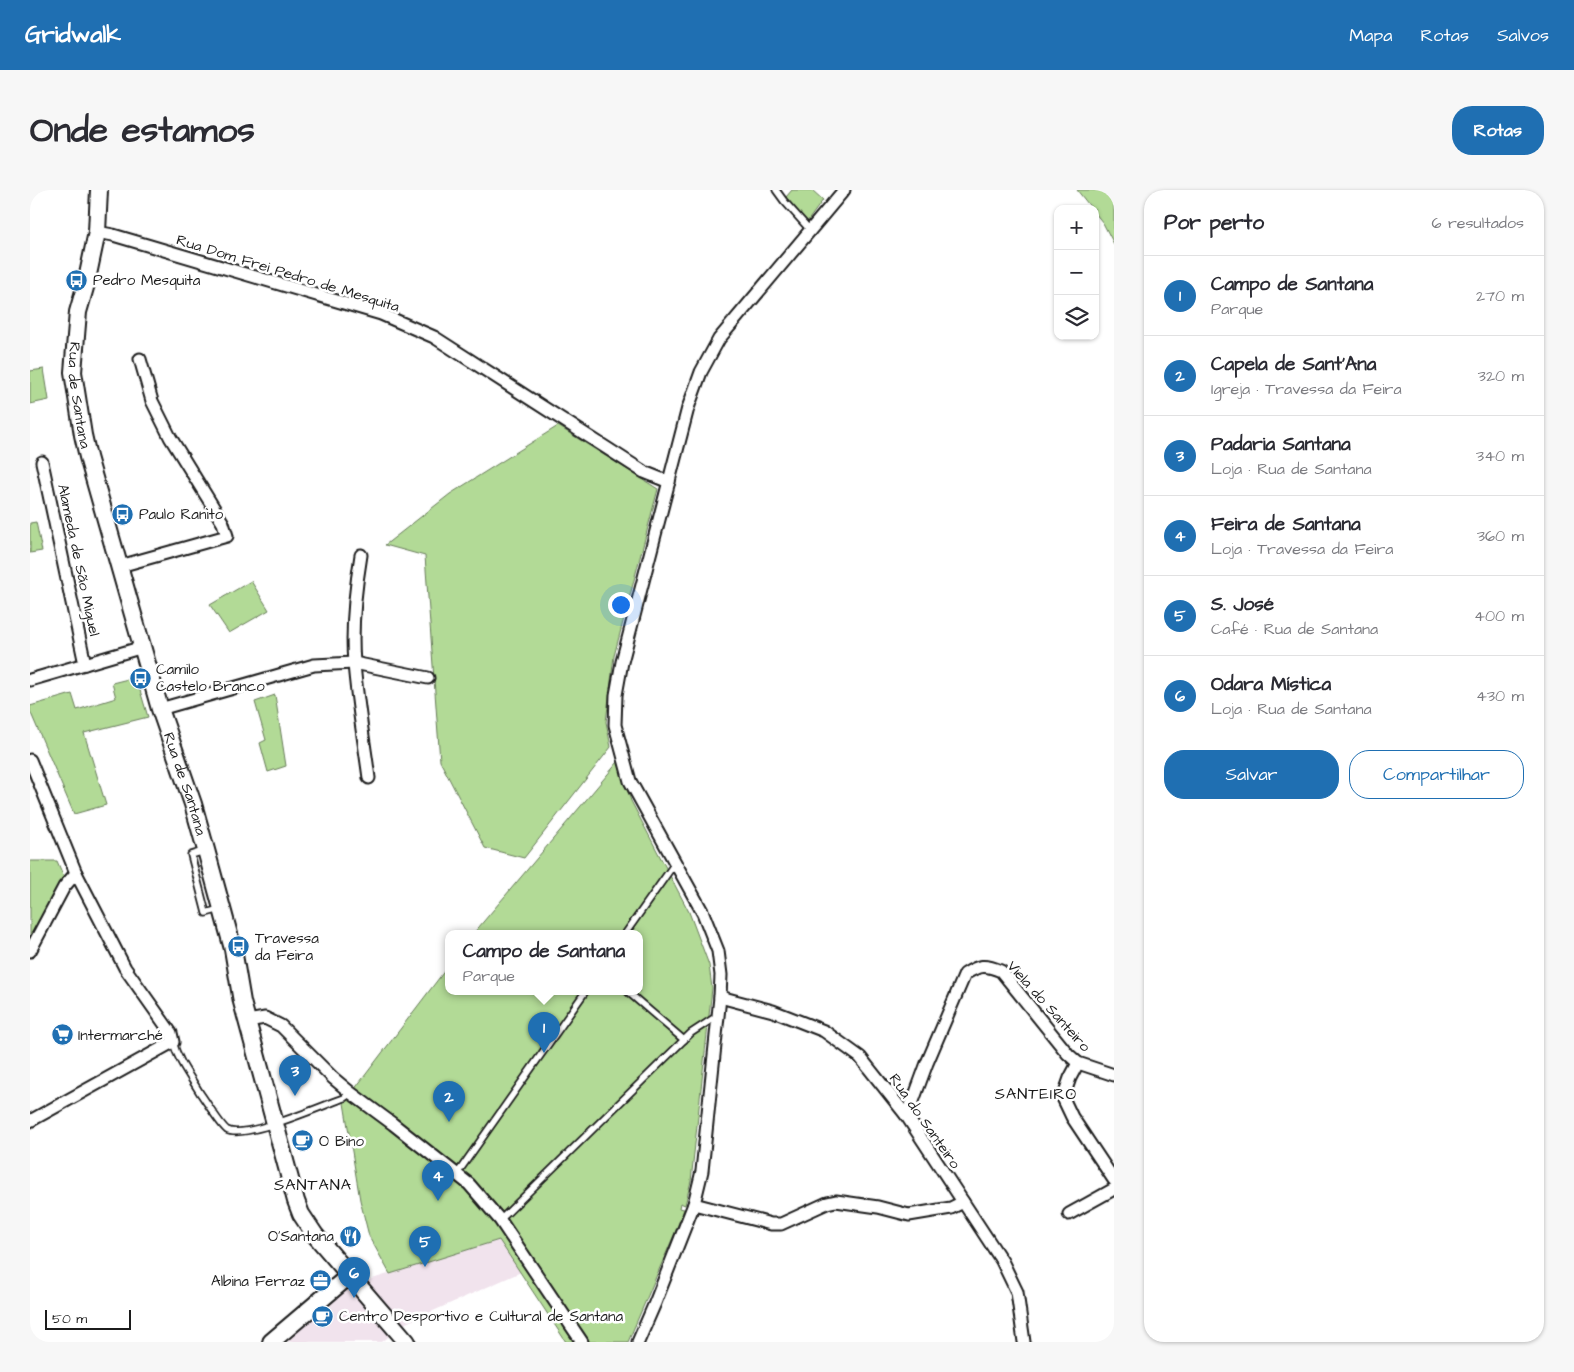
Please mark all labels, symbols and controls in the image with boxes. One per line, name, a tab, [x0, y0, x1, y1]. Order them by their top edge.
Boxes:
text: Gridwalk	[25, 18, 121, 52]
text: Mapa	[1349, 23, 1393, 48]
text: Rotas	[1421, 23, 1469, 48]
text: Salvos	[1497, 23, 1549, 48]
text: Onde estamos	[30, 106, 255, 155]
button: Rotas	[1452, 106, 1544, 155]
map controls	[1054, 205, 1099, 340]
button: +	[1054, 205, 1099, 250]
text: Por perto	[1164, 208, 1264, 237]
text: 6 resultados	[1432, 212, 1524, 234]
street label: Rua Dom Frei Pedro de Mesquita	[174, 230, 402, 318]
button: −	[1054, 250, 1099, 295]
bus stop icon: Pedro Mesquita	[65, 268, 89, 292]
place label: Pedro Mesquita	[93, 270, 201, 291]
text: Campo de Santana	[1211, 271, 1373, 298]
text: 1	[1179, 285, 1181, 307]
text: 270 m	[1476, 285, 1524, 307]
button: layers	[1054, 295, 1099, 340]
text: Parque	[1211, 298, 1263, 320]
street label: Rua de Santana	[62, 341, 96, 451]
text: Capela de Sant'Ana	[1211, 351, 1376, 378]
text: 2	[1175, 365, 1185, 387]
text: 320 m	[1478, 365, 1524, 387]
text: Igreja · Travessa da Feira	[1211, 378, 1402, 400]
text: Padaria Santana	[1211, 431, 1351, 458]
text: 3	[1176, 445, 1184, 467]
text: 340 m	[1476, 445, 1524, 467]
text: Loja · Rua de Santana	[1211, 458, 1372, 480]
street label: Alameda de São Miguel	[51, 482, 105, 638]
bus stop icon: Paulo Ranito	[111, 502, 135, 526]
place label: Paulo Ranito	[139, 504, 224, 525]
text: Feira de Santana	[1211, 511, 1361, 538]
text: 4	[1175, 525, 1185, 547]
text: 360 m	[1477, 525, 1524, 547]
text: Loja · Travessa da Feira	[1211, 538, 1394, 560]
text: S. José	[1211, 591, 1274, 618]
your location	[608, 592, 634, 618]
text: 5	[1174, 605, 1186, 627]
text: 400 m	[1474, 605, 1524, 627]
text: Café · Rua de Santana	[1211, 618, 1378, 640]
place label: Camilo Castelo Branco	[156, 659, 265, 697]
bus stop icon: Camilo Castelo Branco	[128, 666, 152, 690]
text: Odara Mística	[1211, 671, 1331, 698]
text: 6	[1175, 685, 1185, 707]
text: 430 m	[1476, 685, 1524, 707]
text: Loja · Rua de Santana	[1211, 698, 1372, 720]
street label: Rua de Santana	[158, 730, 211, 838]
button: Salvar	[1164, 750, 1339, 799]
button: Compartilhar	[1349, 750, 1524, 799]
place label: Travessa da Feira	[255, 928, 319, 966]
popup	[445, 930, 643, 995]
bus stop icon: Travessa da Feira	[227, 935, 251, 959]
text: Campo de Santana	[463, 938, 625, 965]
street label: Viela do Santeiro	[1002, 956, 1096, 1057]
text: Parque	[463, 965, 515, 987]
pin: 1	[528, 1012, 560, 1053]
supermarket icon: Intermarché	[50, 1023, 74, 1047]
place label: Intermarché	[78, 1025, 163, 1046]
pin: 3	[279, 1055, 311, 1096]
street label: Rua do Santeiro	[884, 1069, 966, 1174]
pin: 2	[433, 1081, 465, 1122]
district label: SANTEIRO	[995, 1083, 1077, 1105]
cafe icon: O Bino	[291, 1129, 315, 1153]
place label: O Bino	[319, 1131, 364, 1152]
pin: 4	[422, 1160, 454, 1201]
district label: SANTANA	[274, 1174, 352, 1196]
restaurant icon: O'Santana	[338, 1224, 362, 1248]
place label: O'Santana	[268, 1226, 334, 1247]
pin: 5	[409, 1226, 441, 1267]
pin: 6	[338, 1257, 370, 1298]
office icon: Albina Ferraz	[309, 1269, 333, 1293]
place label: Albina Ferraz	[211, 1271, 306, 1292]
cafe icon: Centro Desportivo e Cultural de Santana	[311, 1304, 335, 1328]
place label: Centro Desportivo e Cultural de Santana	[339, 1306, 623, 1327]
scale bar	[45, 1307, 131, 1330]
text: 50 m	[52, 1309, 87, 1329]

